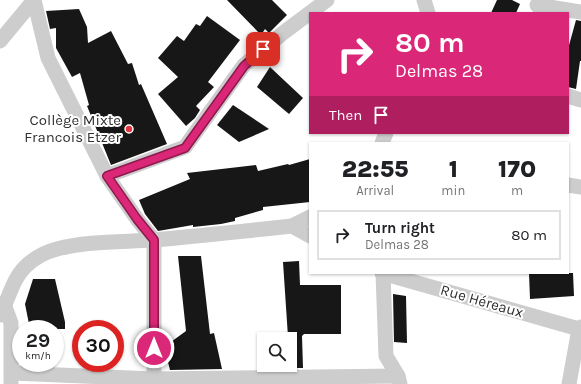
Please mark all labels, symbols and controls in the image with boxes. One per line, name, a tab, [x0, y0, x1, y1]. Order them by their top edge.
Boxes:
text: 80 m	[395, 26, 464, 59]
icon: right	[329, 28, 381, 80]
pin	[246, 32, 280, 66]
icon: arrive	[252, 38, 274, 60]
text: Delmas 28	[395, 60, 483, 82]
icon: arrive	[370, 104, 392, 126]
text: Then	[329, 106, 362, 124]
place label: Collège Mixte Francois Etzer	[24, 111, 122, 146]
marker: Collège Mixte Francois Etzer	[124, 124, 134, 134]
text: 22:55	[342, 155, 408, 183]
text: 1	[449, 155, 458, 183]
text: 170	[498, 155, 536, 183]
text: Arrival	[356, 183, 394, 198]
text: min	[441, 183, 465, 198]
text: m	[511, 183, 523, 198]
text: Turn right	[365, 219, 435, 237]
icon: right	[331, 224, 353, 246]
text: 80 m	[511, 226, 547, 244]
text: Delmas 28	[365, 237, 429, 252]
street label: Rue Héreaux	[438, 281, 526, 322]
speed limit sign: 30	[72, 320, 124, 372]
position arrow	[133, 327, 175, 369]
text: 29	[26, 329, 50, 352]
map controls	[257, 332, 297, 372]
button: search	[257, 332, 297, 372]
text: km/h	[25, 350, 51, 362]

